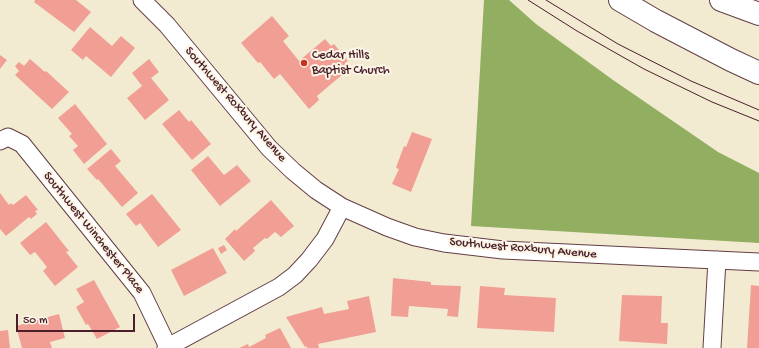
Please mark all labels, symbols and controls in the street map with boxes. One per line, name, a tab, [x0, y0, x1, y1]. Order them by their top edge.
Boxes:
street label: Southwest Roxbury Avenue	[181, 44, 289, 166]
place label: Cedar Hills Baptist Church	[312, 48, 390, 79]
marker: Cedar Hills Baptist Church	[299, 58, 309, 68]
street label: Southwest Winchester Place	[39, 169, 147, 297]
street label: Southwest Roxbury Avenue	[449, 235, 597, 263]
scale bar	[18, 306, 137, 332]
text: 50 m	[23, 314, 48, 328]

